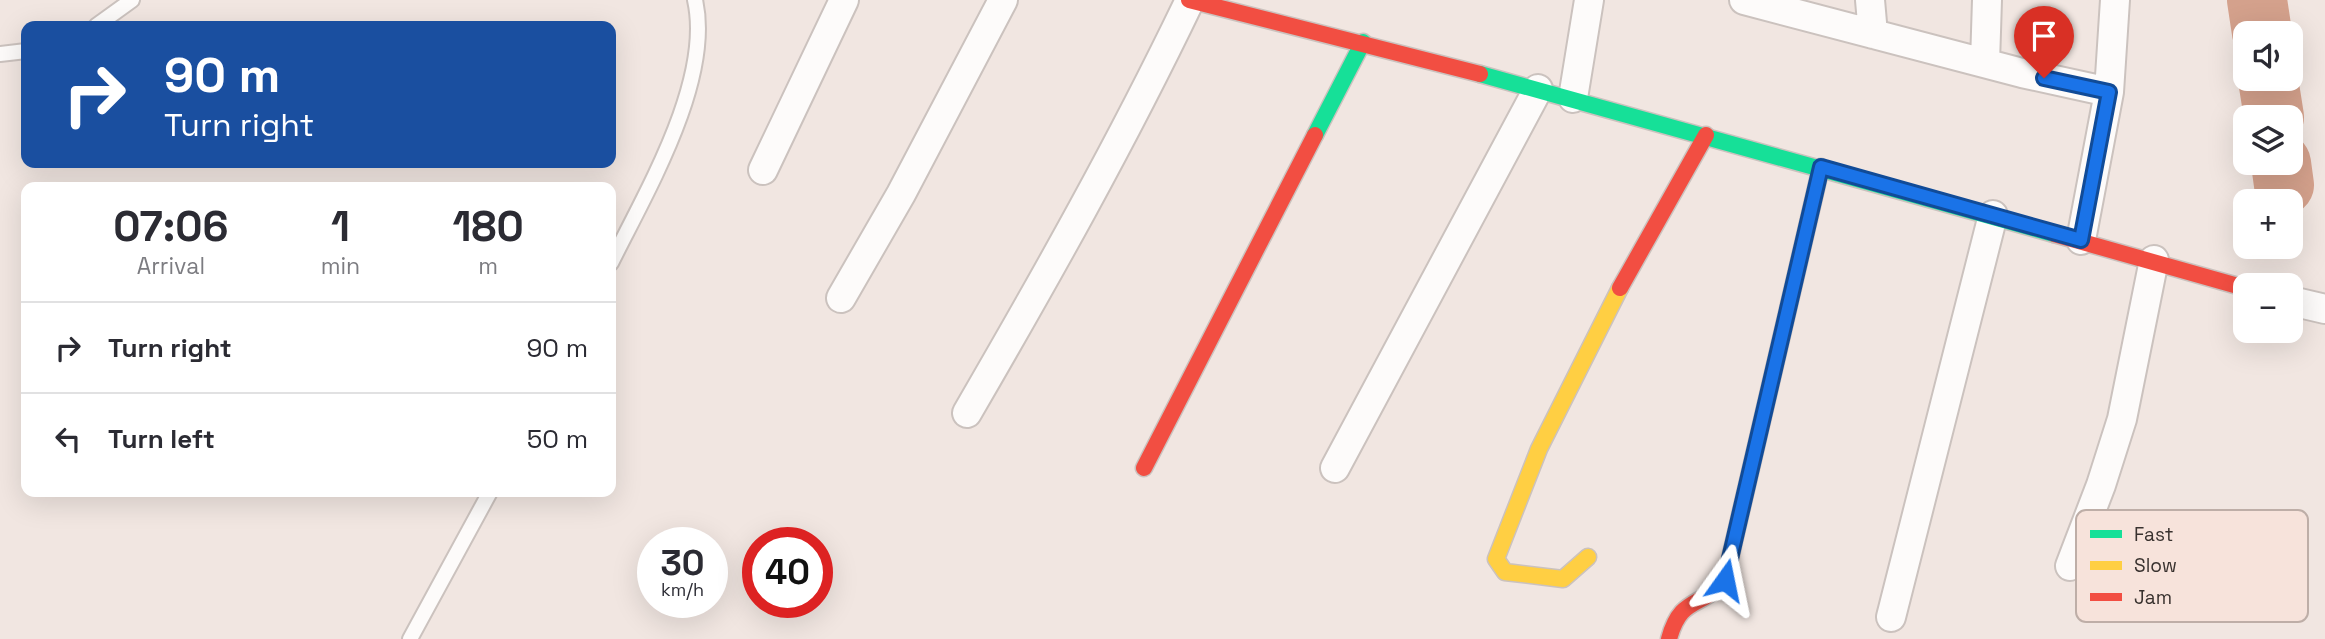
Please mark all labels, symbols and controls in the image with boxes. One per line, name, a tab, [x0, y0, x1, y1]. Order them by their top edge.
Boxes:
pin	[2014, 6, 2074, 78]
icon: arrive	[2025, 17, 2063, 55]
map controls	[2233, 21, 2303, 343]
button: sound	[2233, 21, 2303, 91]
text: 90 m	[164, 44, 280, 106]
icon: right	[49, 49, 140, 140]
text: Turn right	[164, 105, 314, 145]
button: layers	[2233, 105, 2303, 175]
button: +	[2233, 189, 2303, 259]
text: 07:06	[113, 200, 229, 253]
text: 1	[331, 200, 350, 253]
text: 180	[452, 200, 524, 253]
text: Arrival	[137, 251, 205, 281]
text: min	[321, 251, 360, 281]
text: m	[478, 251, 498, 281]
button: −	[2233, 273, 2303, 343]
icon: right	[49, 329, 87, 367]
text: Turn right	[108, 331, 232, 365]
text: 90 m	[526, 331, 588, 365]
icon: left	[49, 420, 87, 458]
text: Turn left	[108, 422, 215, 456]
text: 50 m	[527, 422, 588, 456]
legend	[2076, 510, 2308, 622]
text: Fast	[2134, 522, 2174, 547]
speed limit sign: 40	[742, 527, 833, 618]
text: 30	[661, 541, 704, 585]
position arrow	[1688, 543, 1762, 617]
text: Slow	[2134, 553, 2177, 578]
text: km/h	[661, 578, 704, 601]
text: Jam	[2134, 585, 2172, 610]

